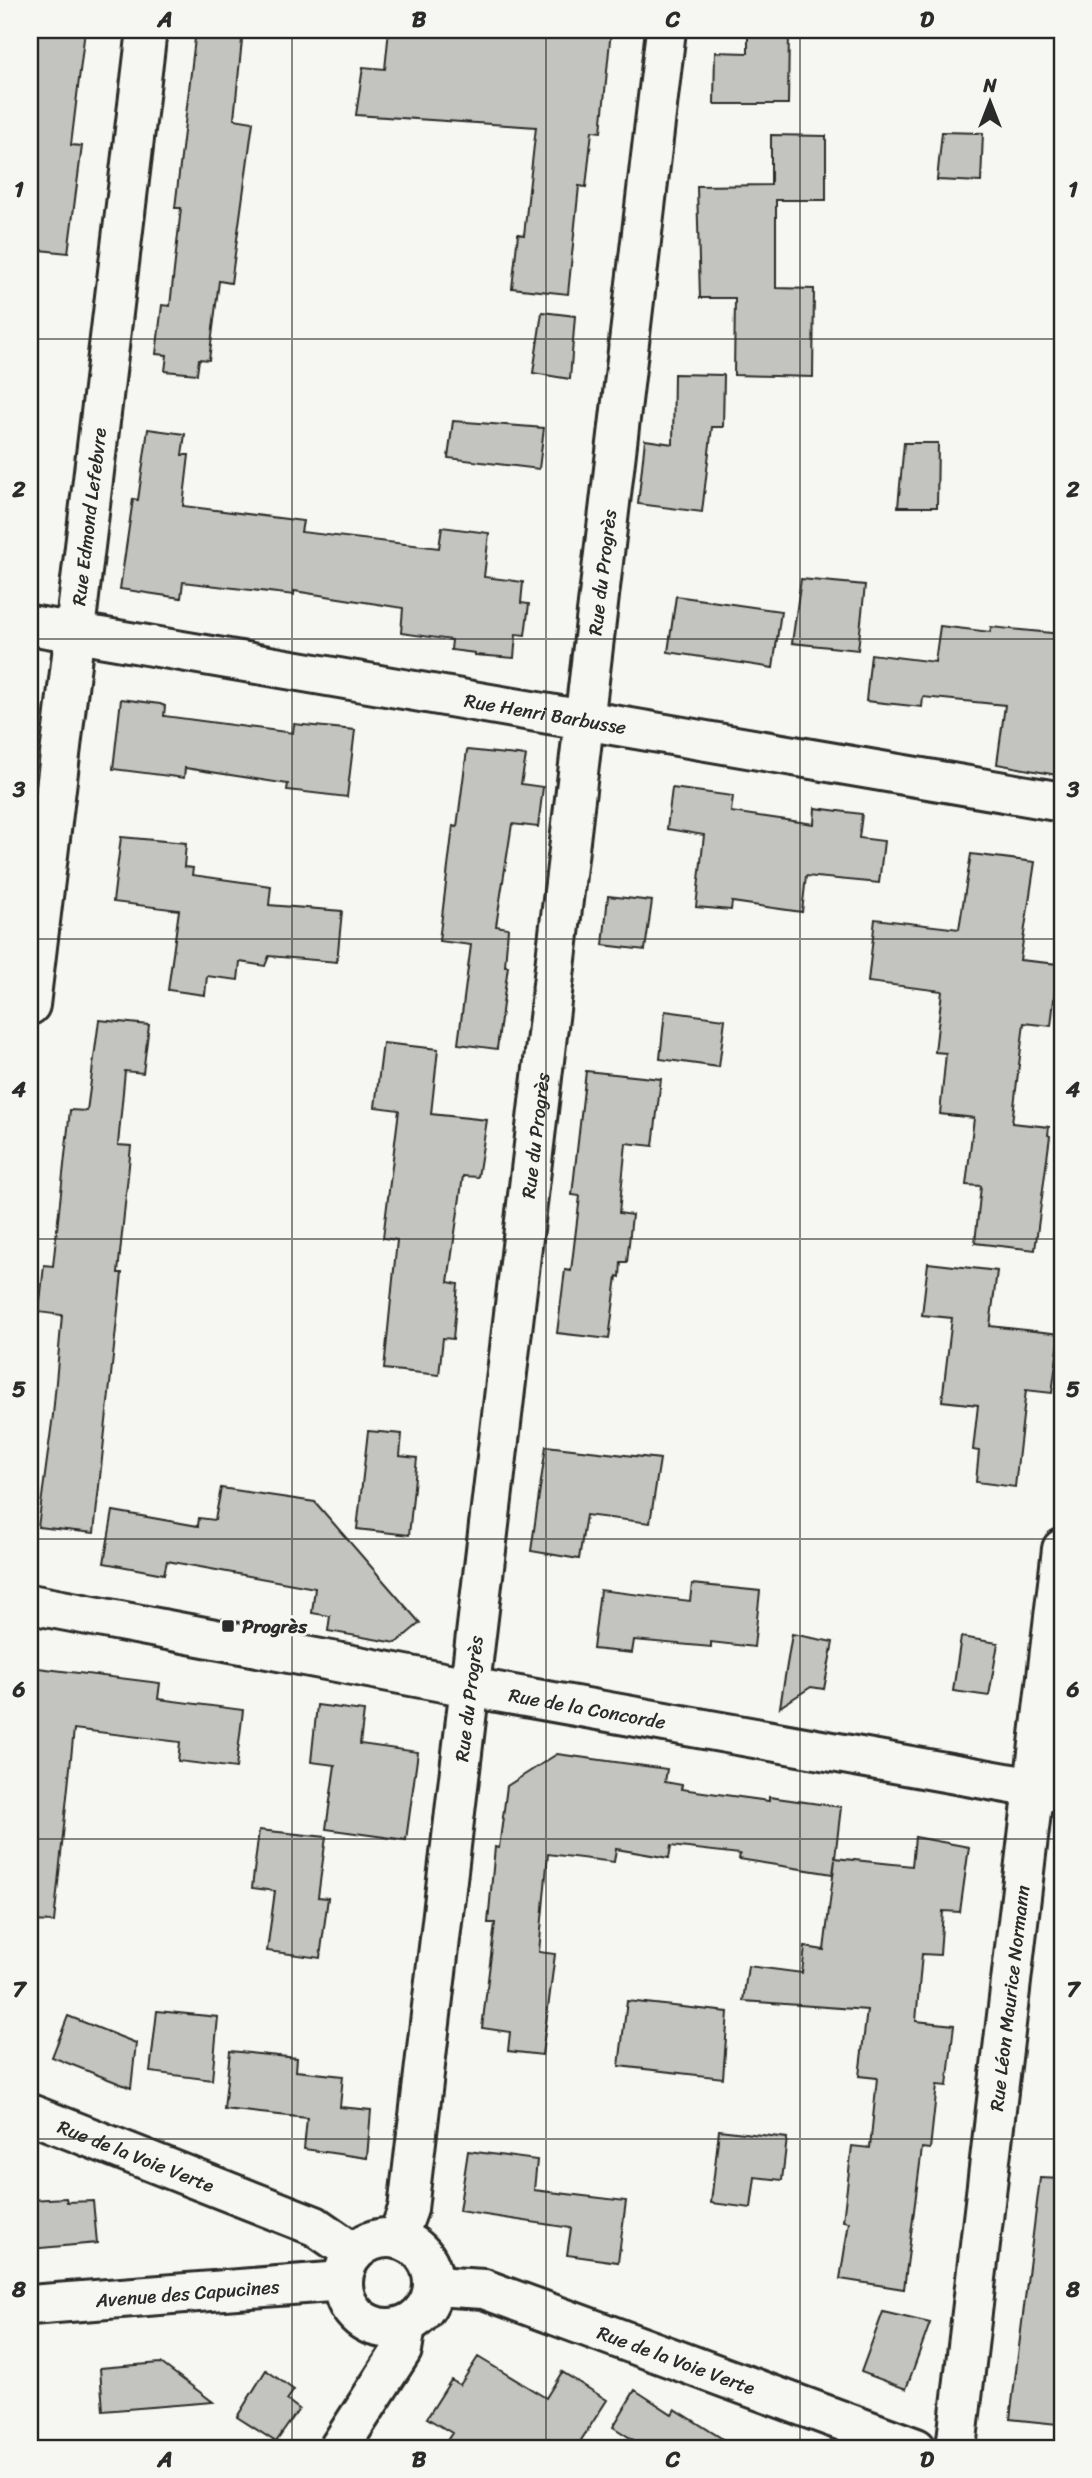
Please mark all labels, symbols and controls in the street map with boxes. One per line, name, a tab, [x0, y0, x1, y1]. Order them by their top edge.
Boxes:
text: A	[156, 0, 173, 40]
text: B	[412, 0, 427, 40]
text: C	[665, 0, 681, 40]
text: D	[920, 0, 935, 40]
north arrow	[956, 66, 1026, 136]
text: N	[982, 69, 997, 102]
text: 1	[14, 169, 24, 210]
text: 1	[1068, 169, 1078, 210]
street label: Rue Edmond Lefebvre	[62, 426, 116, 607]
text: 2	[11, 469, 26, 510]
text: 2	[1065, 469, 1080, 510]
street label: Rue du Progrès	[578, 507, 626, 637]
street label: Rue Henri Barbusse	[462, 684, 629, 744]
text: 3	[12, 769, 26, 810]
text: 3	[1066, 769, 1080, 810]
text: 4	[11, 1069, 27, 1110]
text: 4	[1065, 1069, 1081, 1110]
street label: Rue du Progrès	[512, 1070, 559, 1200]
text: 5	[12, 1369, 26, 1410]
text: 5	[1066, 1369, 1080, 1410]
place label: Progrès	[242, 1610, 308, 1643]
marker: Progrès	[220, 1618, 236, 1634]
street label: Rue du Progrès	[445, 1634, 493, 1763]
text: 6	[11, 1669, 26, 1710]
text: 6	[1065, 1669, 1080, 1710]
street label: Rue de la Concorde	[506, 1678, 669, 1739]
street label: Rue Léon Maurice Normann	[980, 1883, 1039, 2113]
text: 7	[12, 1969, 27, 2010]
text: 7	[1066, 1969, 1081, 2010]
street label: Rue de la Voie Verte	[53, 2110, 219, 2202]
text: 8	[11, 2269, 26, 2310]
text: 8	[1065, 2269, 1080, 2310]
street label: Avenue des Capucines	[93, 2270, 281, 2317]
street label: Rue de la Voie Verte	[592, 2316, 760, 2404]
text: A	[156, 2439, 173, 2478]
text: B	[412, 2439, 427, 2478]
text: C	[665, 2439, 681, 2478]
text: D	[920, 2439, 935, 2478]

